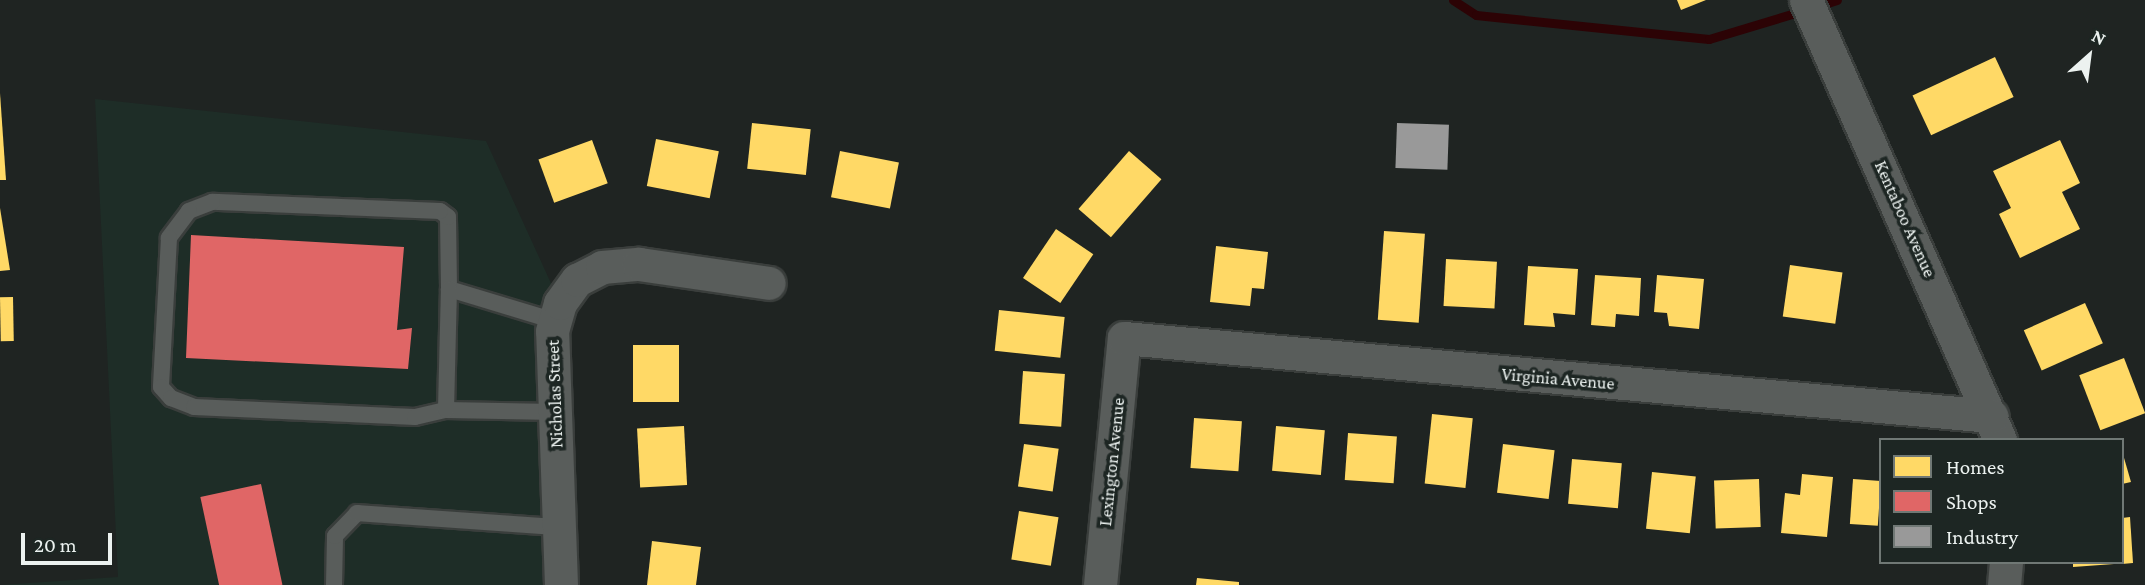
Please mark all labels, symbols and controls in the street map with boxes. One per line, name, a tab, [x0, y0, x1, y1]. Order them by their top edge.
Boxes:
north arrow	[2054, 21, 2124, 91]
text: N	[2088, 25, 2110, 49]
street label: Kentaboo Avenue	[1870, 157, 1940, 281]
street label: Nicholas Street	[542, 340, 568, 448]
street label: Virginia Avenue	[1501, 363, 1615, 395]
street label: Lexington Avenue	[1095, 397, 1129, 527]
legend	[1879, 438, 2124, 564]
text: Homes	[1946, 455, 2005, 479]
text: Shops	[1946, 490, 1997, 514]
scale bar	[24, 518, 116, 562]
text: Industry	[1946, 525, 2018, 549]
text: 20 m	[34, 533, 77, 557]

